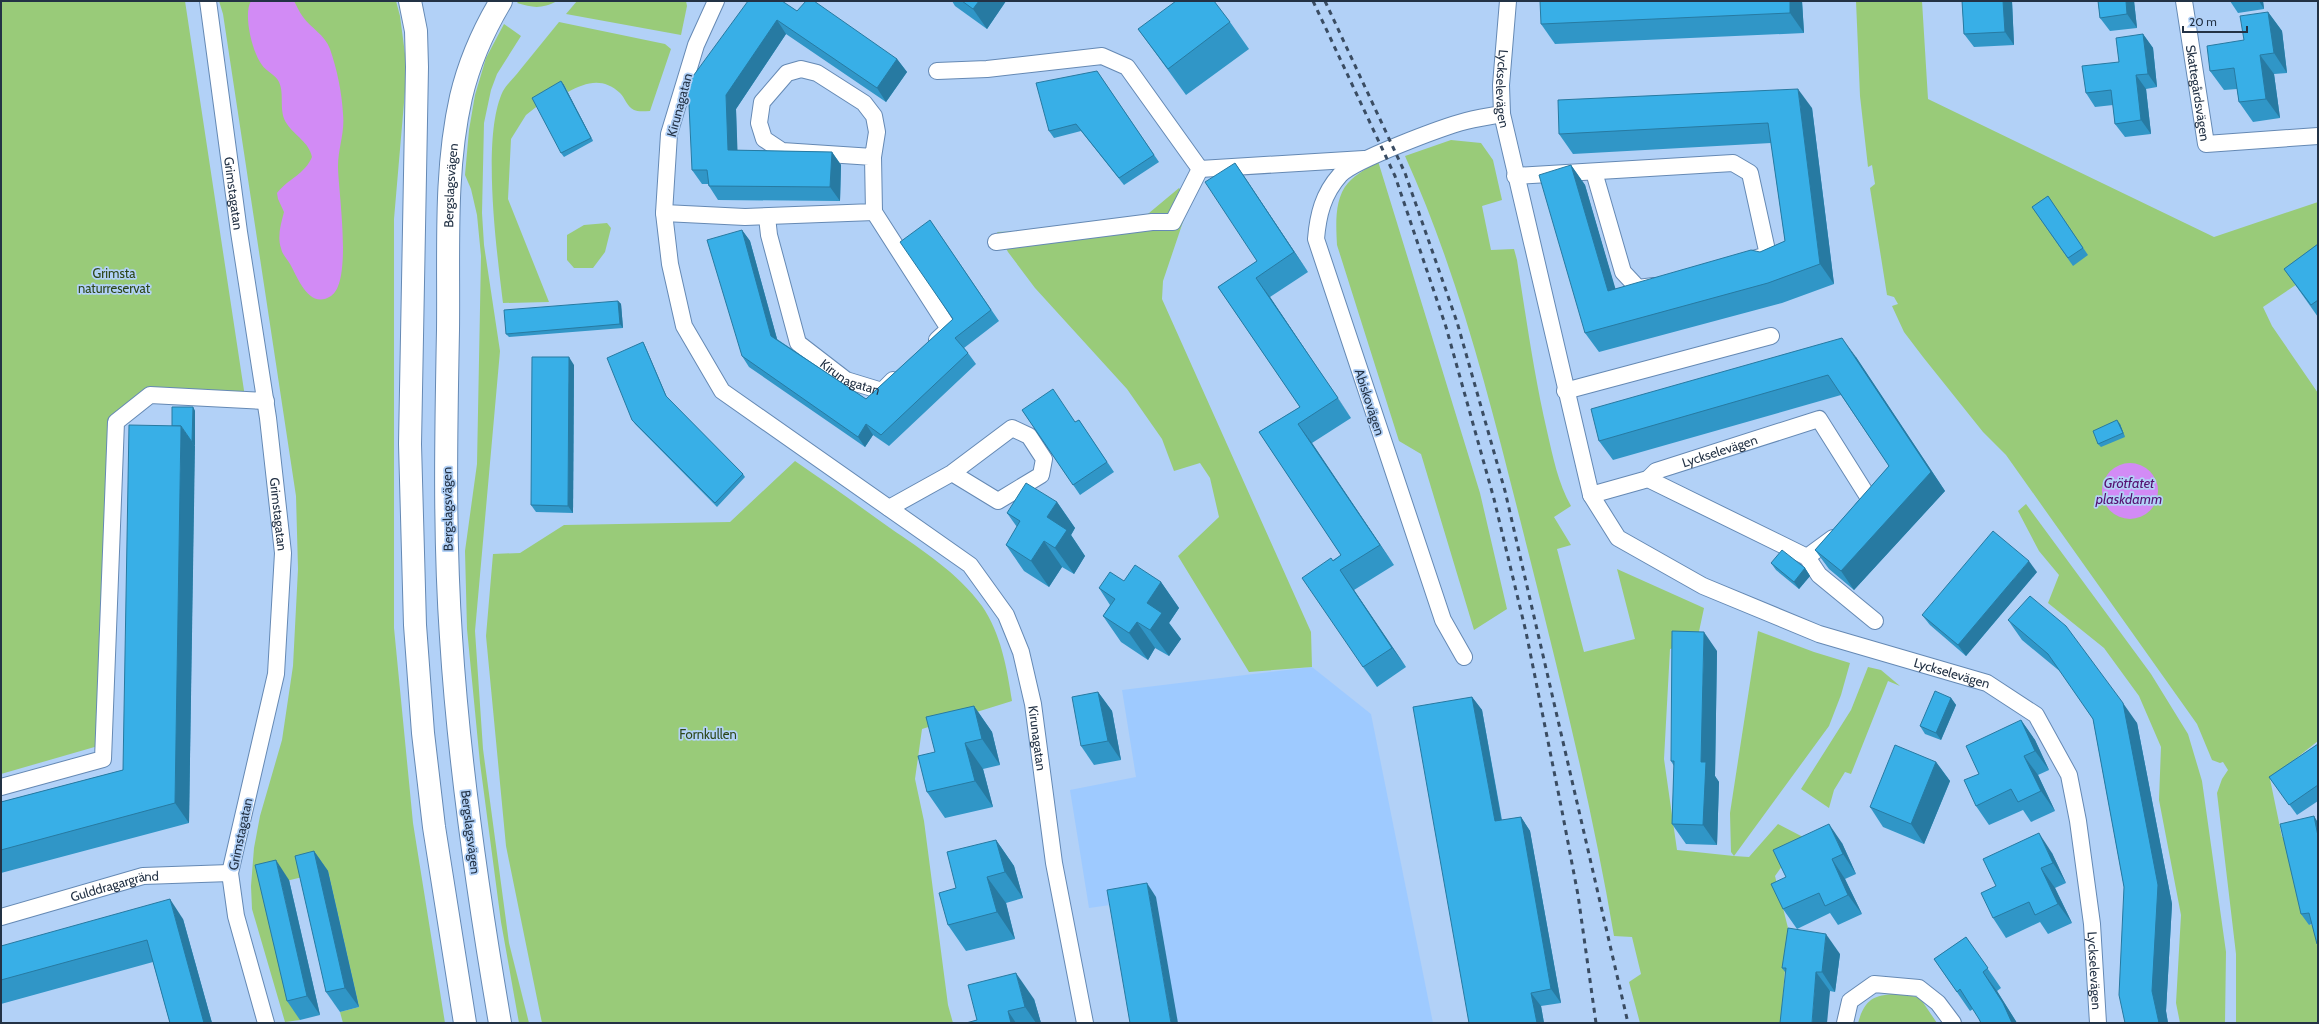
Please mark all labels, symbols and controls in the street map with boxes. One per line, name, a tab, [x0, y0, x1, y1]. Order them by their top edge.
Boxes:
scale bar	[2183, 8, 2247, 34]
text: 20 m	[2189, 14, 2217, 29]
street label: Skattegårdsvägen	[2183, 44, 2213, 142]
street label: Lyckselevägen	[1493, 49, 1513, 129]
street label: Kirunagatan	[663, 71, 695, 139]
street label: Bergslagsvägen	[440, 142, 461, 228]
street label: Grimstagatan	[221, 156, 247, 231]
park label: Grimsta naturreservat	[78, 265, 151, 296]
street label: Kirunagatan	[817, 355, 882, 398]
street label: Abiskovägen	[1352, 367, 1388, 437]
street label: Lyckselevägen	[1680, 431, 1759, 470]
street label: Bergslagsvägen	[438, 467, 456, 551]
water label: Grötfatet plaskdamm	[2095, 474, 2162, 508]
street label: Grimstagatan	[267, 477, 291, 552]
street label: Lyckselevägen	[1912, 654, 1992, 691]
street label: Kirunagatan	[1025, 705, 1050, 772]
park label: Fornkullen	[679, 726, 737, 742]
street label: Bergslagsvägen	[458, 789, 484, 875]
street label: Grimstagatan	[225, 796, 255, 872]
street label: Gulddragargränd	[68, 867, 159, 905]
street label: Lyckselevägen	[2084, 931, 2105, 1010]

